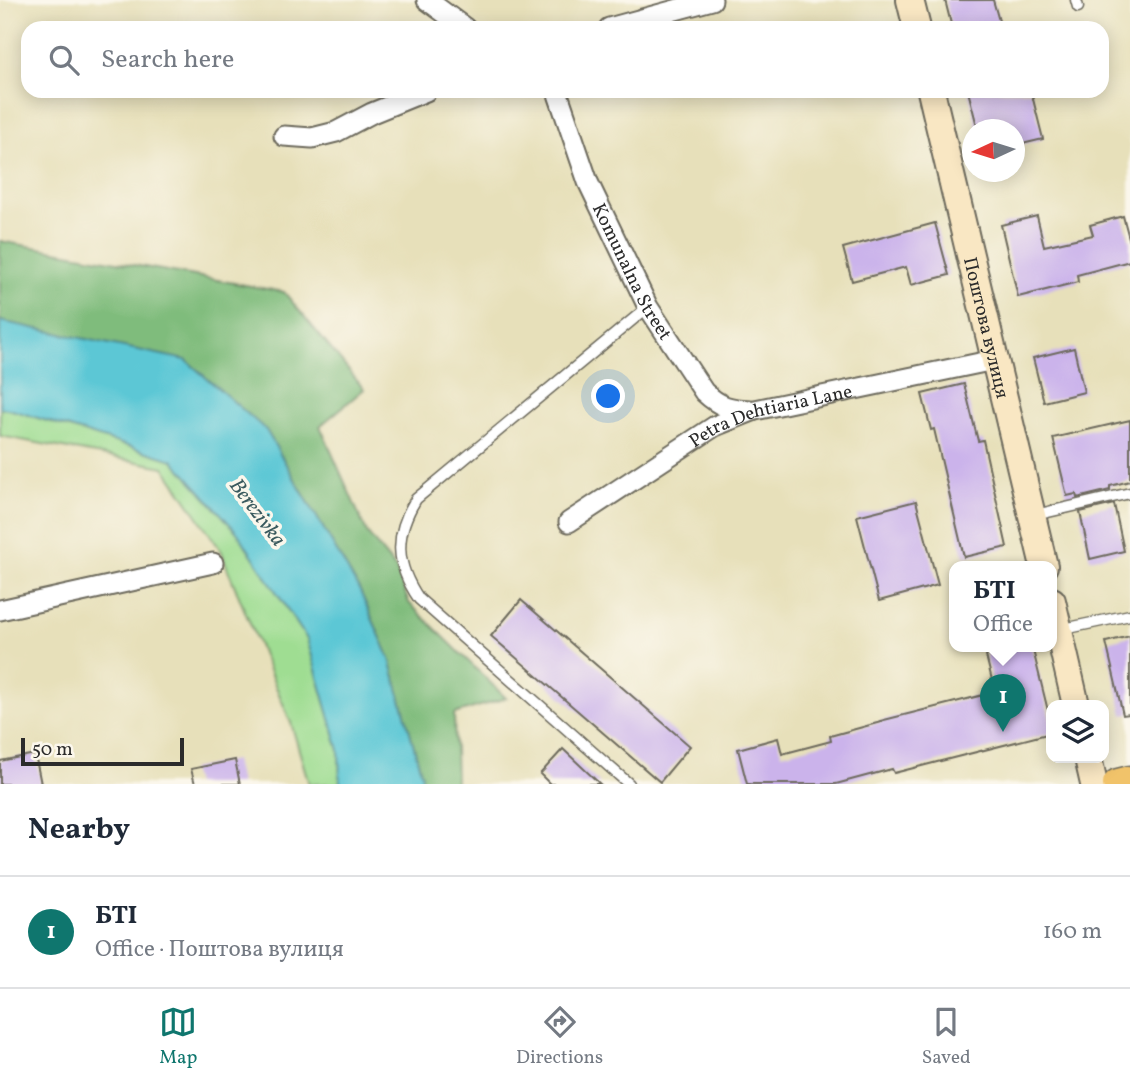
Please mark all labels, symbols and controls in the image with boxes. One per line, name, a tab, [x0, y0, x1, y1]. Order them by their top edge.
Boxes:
search box	[21, 21, 1109, 98]
icon: search	[45, 41, 83, 79]
text: Search here	[101, 42, 234, 78]
north arrow	[962, 119, 1025, 182]
street label: Komunalna Street	[585, 199, 677, 346]
street label: Поштова вулиця	[956, 254, 1015, 401]
your location	[591, 379, 625, 413]
street label: Petra Dehtiaria Lane	[684, 379, 855, 455]
water label: Berezivka	[222, 473, 292, 553]
popup	[949, 561, 1057, 652]
text: БТІ	[973, 573, 1016, 609]
text: Office	[973, 609, 1033, 641]
pin: 1	[980, 674, 1026, 732]
map controls	[1046, 700, 1109, 763]
button: layers	[1046, 700, 1109, 763]
scale bar	[21, 735, 184, 767]
text: 50 m	[32, 737, 73, 763]
text: Nearby	[28, 809, 130, 851]
text: БТІ	[95, 898, 138, 934]
text: 1	[46, 916, 56, 948]
text: 160 m	[1043, 916, 1102, 948]
text: Office · Поштова вулиця	[95, 934, 344, 966]
tab: Map	[159, 1003, 197, 1071]
tab: Directions	[516, 1003, 603, 1071]
tab: Saved	[922, 1003, 971, 1071]

